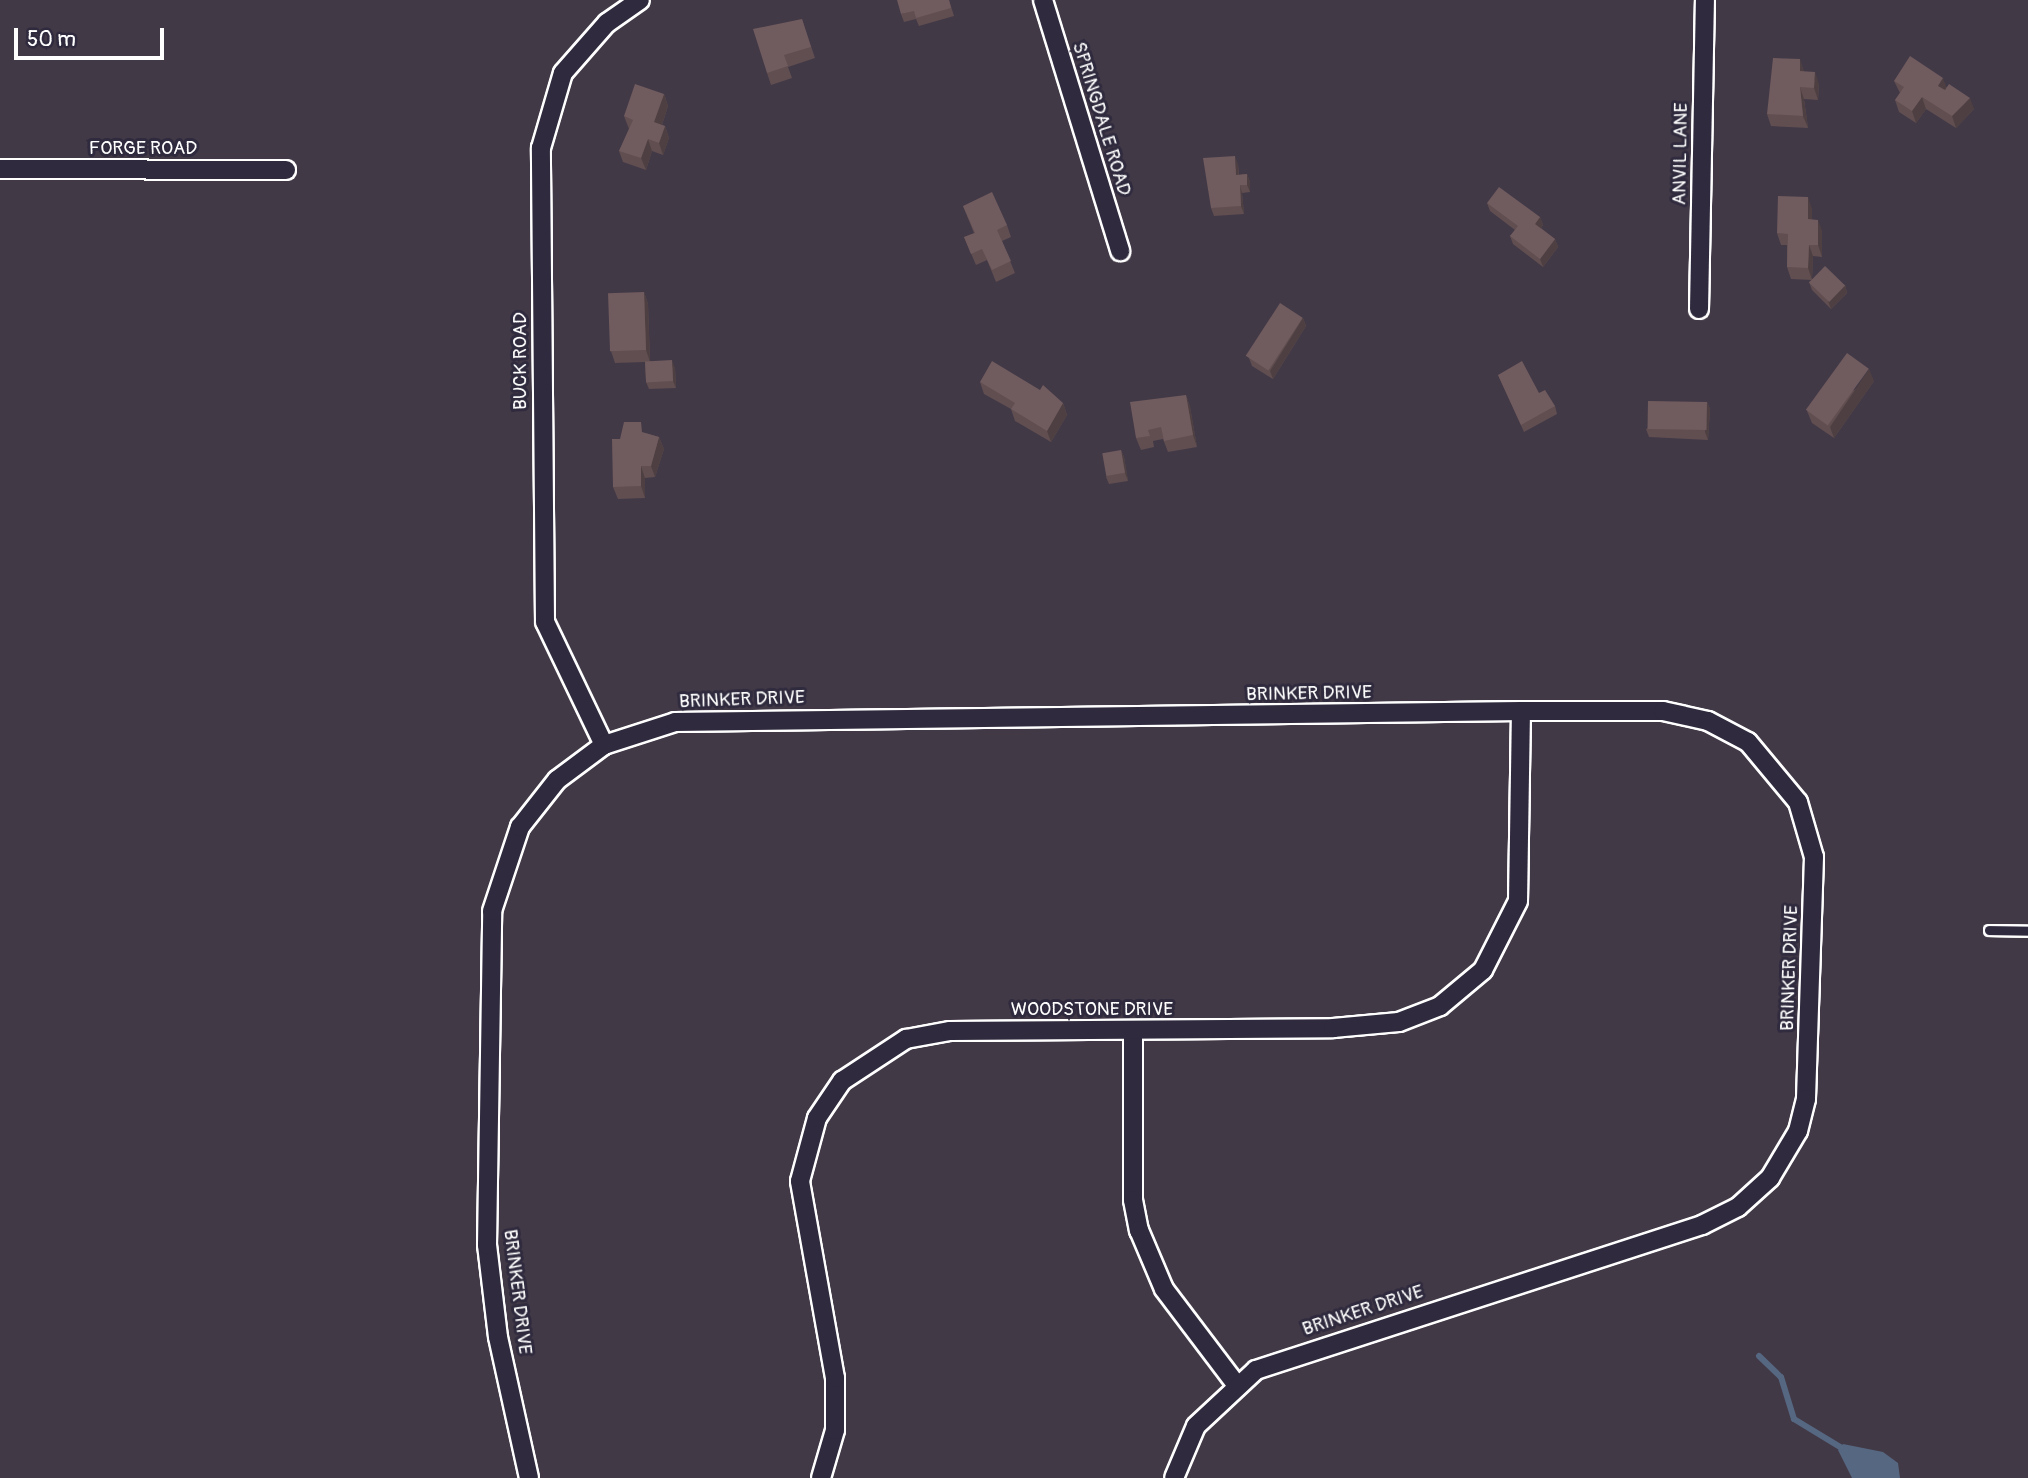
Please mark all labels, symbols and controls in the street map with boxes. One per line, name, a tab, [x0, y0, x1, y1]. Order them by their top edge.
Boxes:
scale bar	[18, 14, 168, 58]
text: 50 m	[27, 26, 76, 53]
street label: SPRINGDALE ROAD	[1067, 39, 1135, 199]
street label: ANVIL LANE	[1669, 103, 1693, 205]
street label: FORGE ROAD	[89, 138, 197, 160]
street label: BUCK ROAD	[510, 312, 532, 410]
street label: BRINKER DRIVE	[1246, 682, 1372, 706]
street label: BRINKER DRIVE	[679, 686, 805, 714]
street label: BRINKER DRIVE	[1776, 905, 1804, 1031]
street label: WOODSTONE DRIVE	[1011, 999, 1173, 1021]
street label: BRINKER DRIVE	[498, 1228, 536, 1356]
street label: BRINKER DRIVE	[1300, 1281, 1426, 1341]

